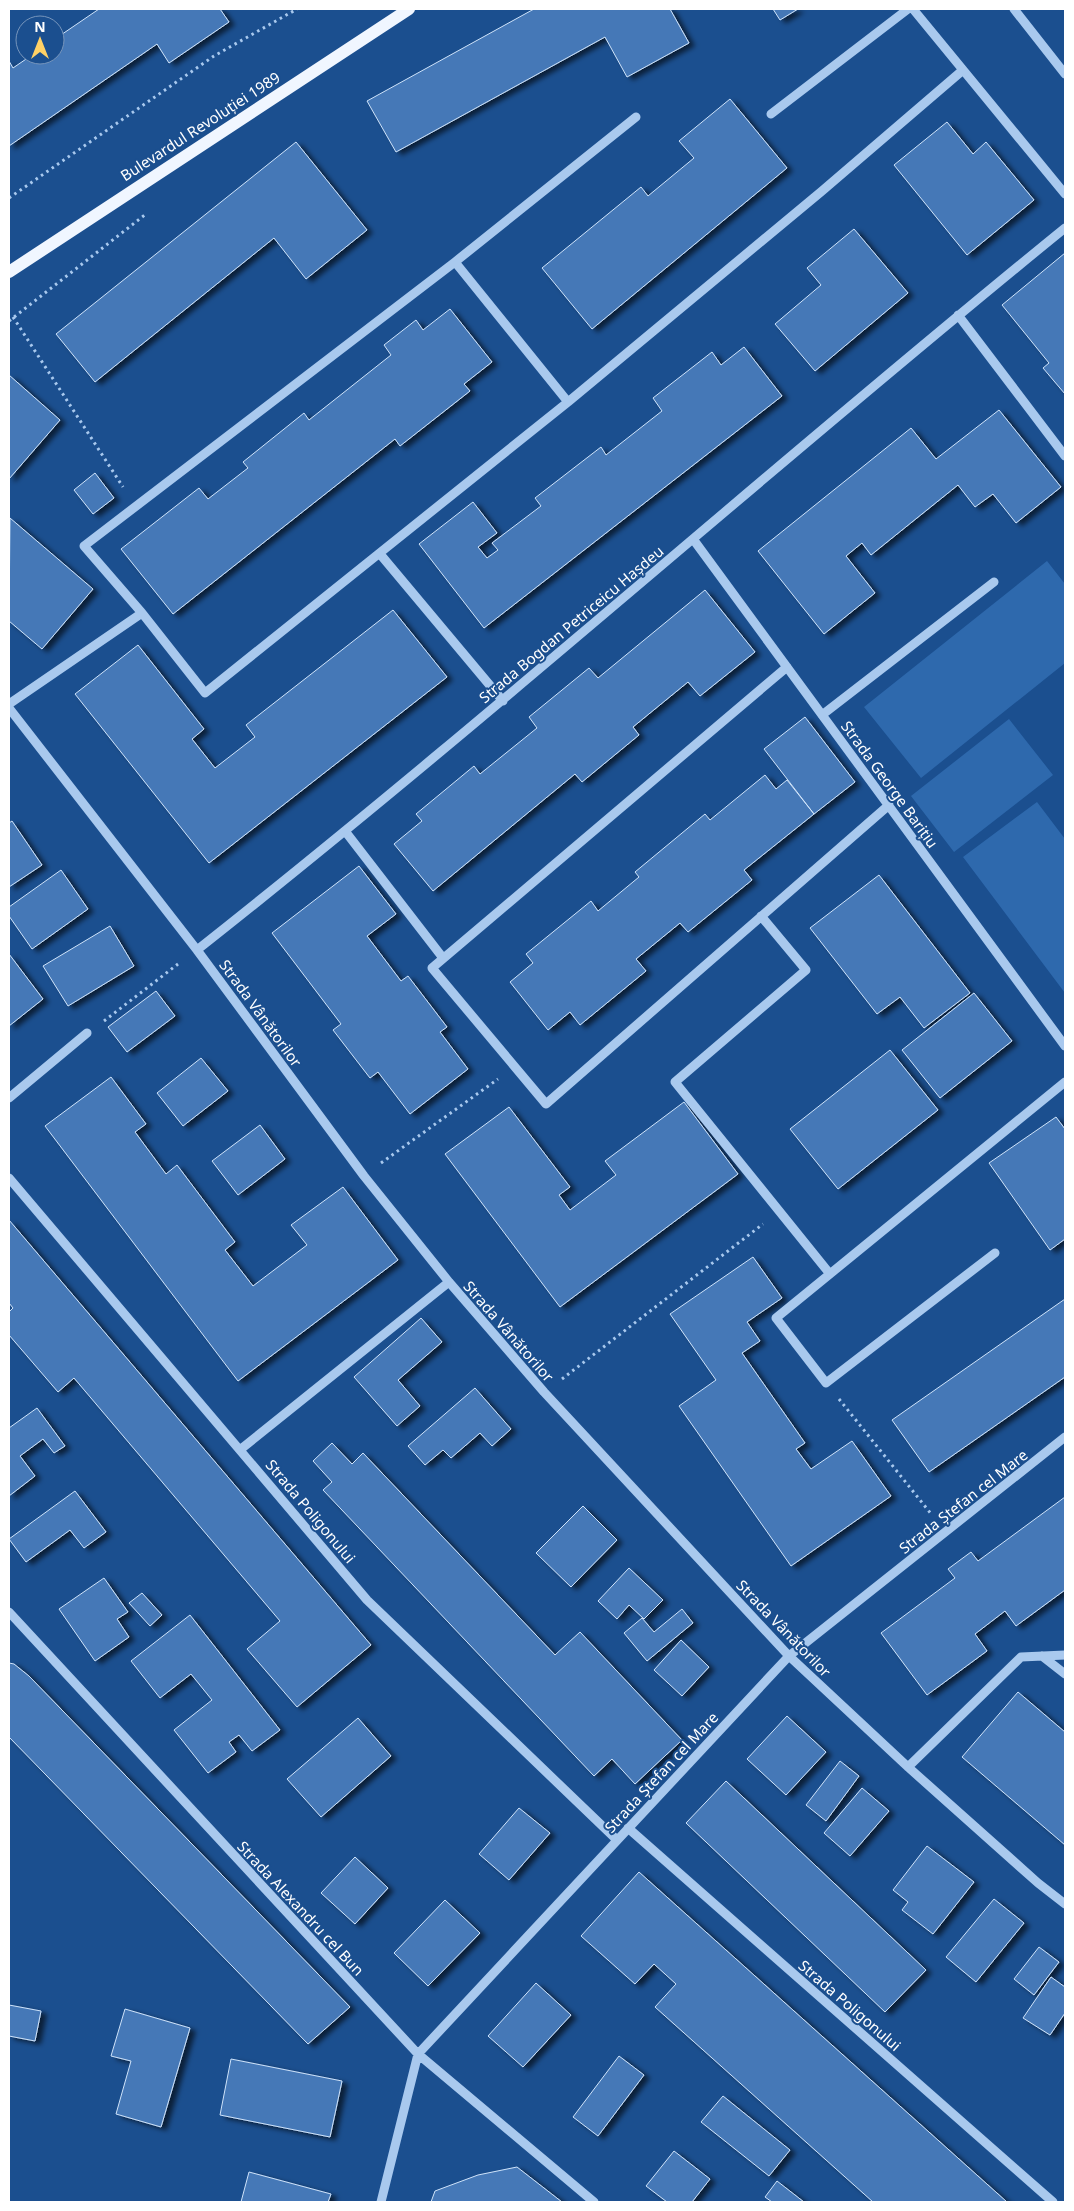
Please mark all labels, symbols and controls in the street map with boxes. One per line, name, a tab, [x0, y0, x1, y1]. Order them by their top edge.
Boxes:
north arrow	[15, 15, 65, 65]
text: N	[34, 17, 46, 36]
street label: Bulevardul Revoluției 1989	[116, 67, 284, 185]
street label: Strada Bogdan Petriceicu Hașdeu	[475, 541, 667, 707]
street label: Strada George Barițiu	[837, 716, 943, 852]
street label: Strada Vânătorilor	[215, 955, 307, 1071]
street label: Strada Vânătorilor	[459, 1276, 559, 1386]
street label: Strada Ștefan cel Mare	[895, 1444, 1031, 1558]
street label: Strada Poligonului	[262, 1455, 360, 1567]
street label: Strada Vânătorilor	[732, 1575, 836, 1681]
street label: Strada Ștefan cel Mare	[600, 1707, 722, 1837]
street label: Strada Alexandru cel Bun	[233, 1836, 369, 1980]
street label: Strada Poligonului	[795, 1955, 905, 2055]

